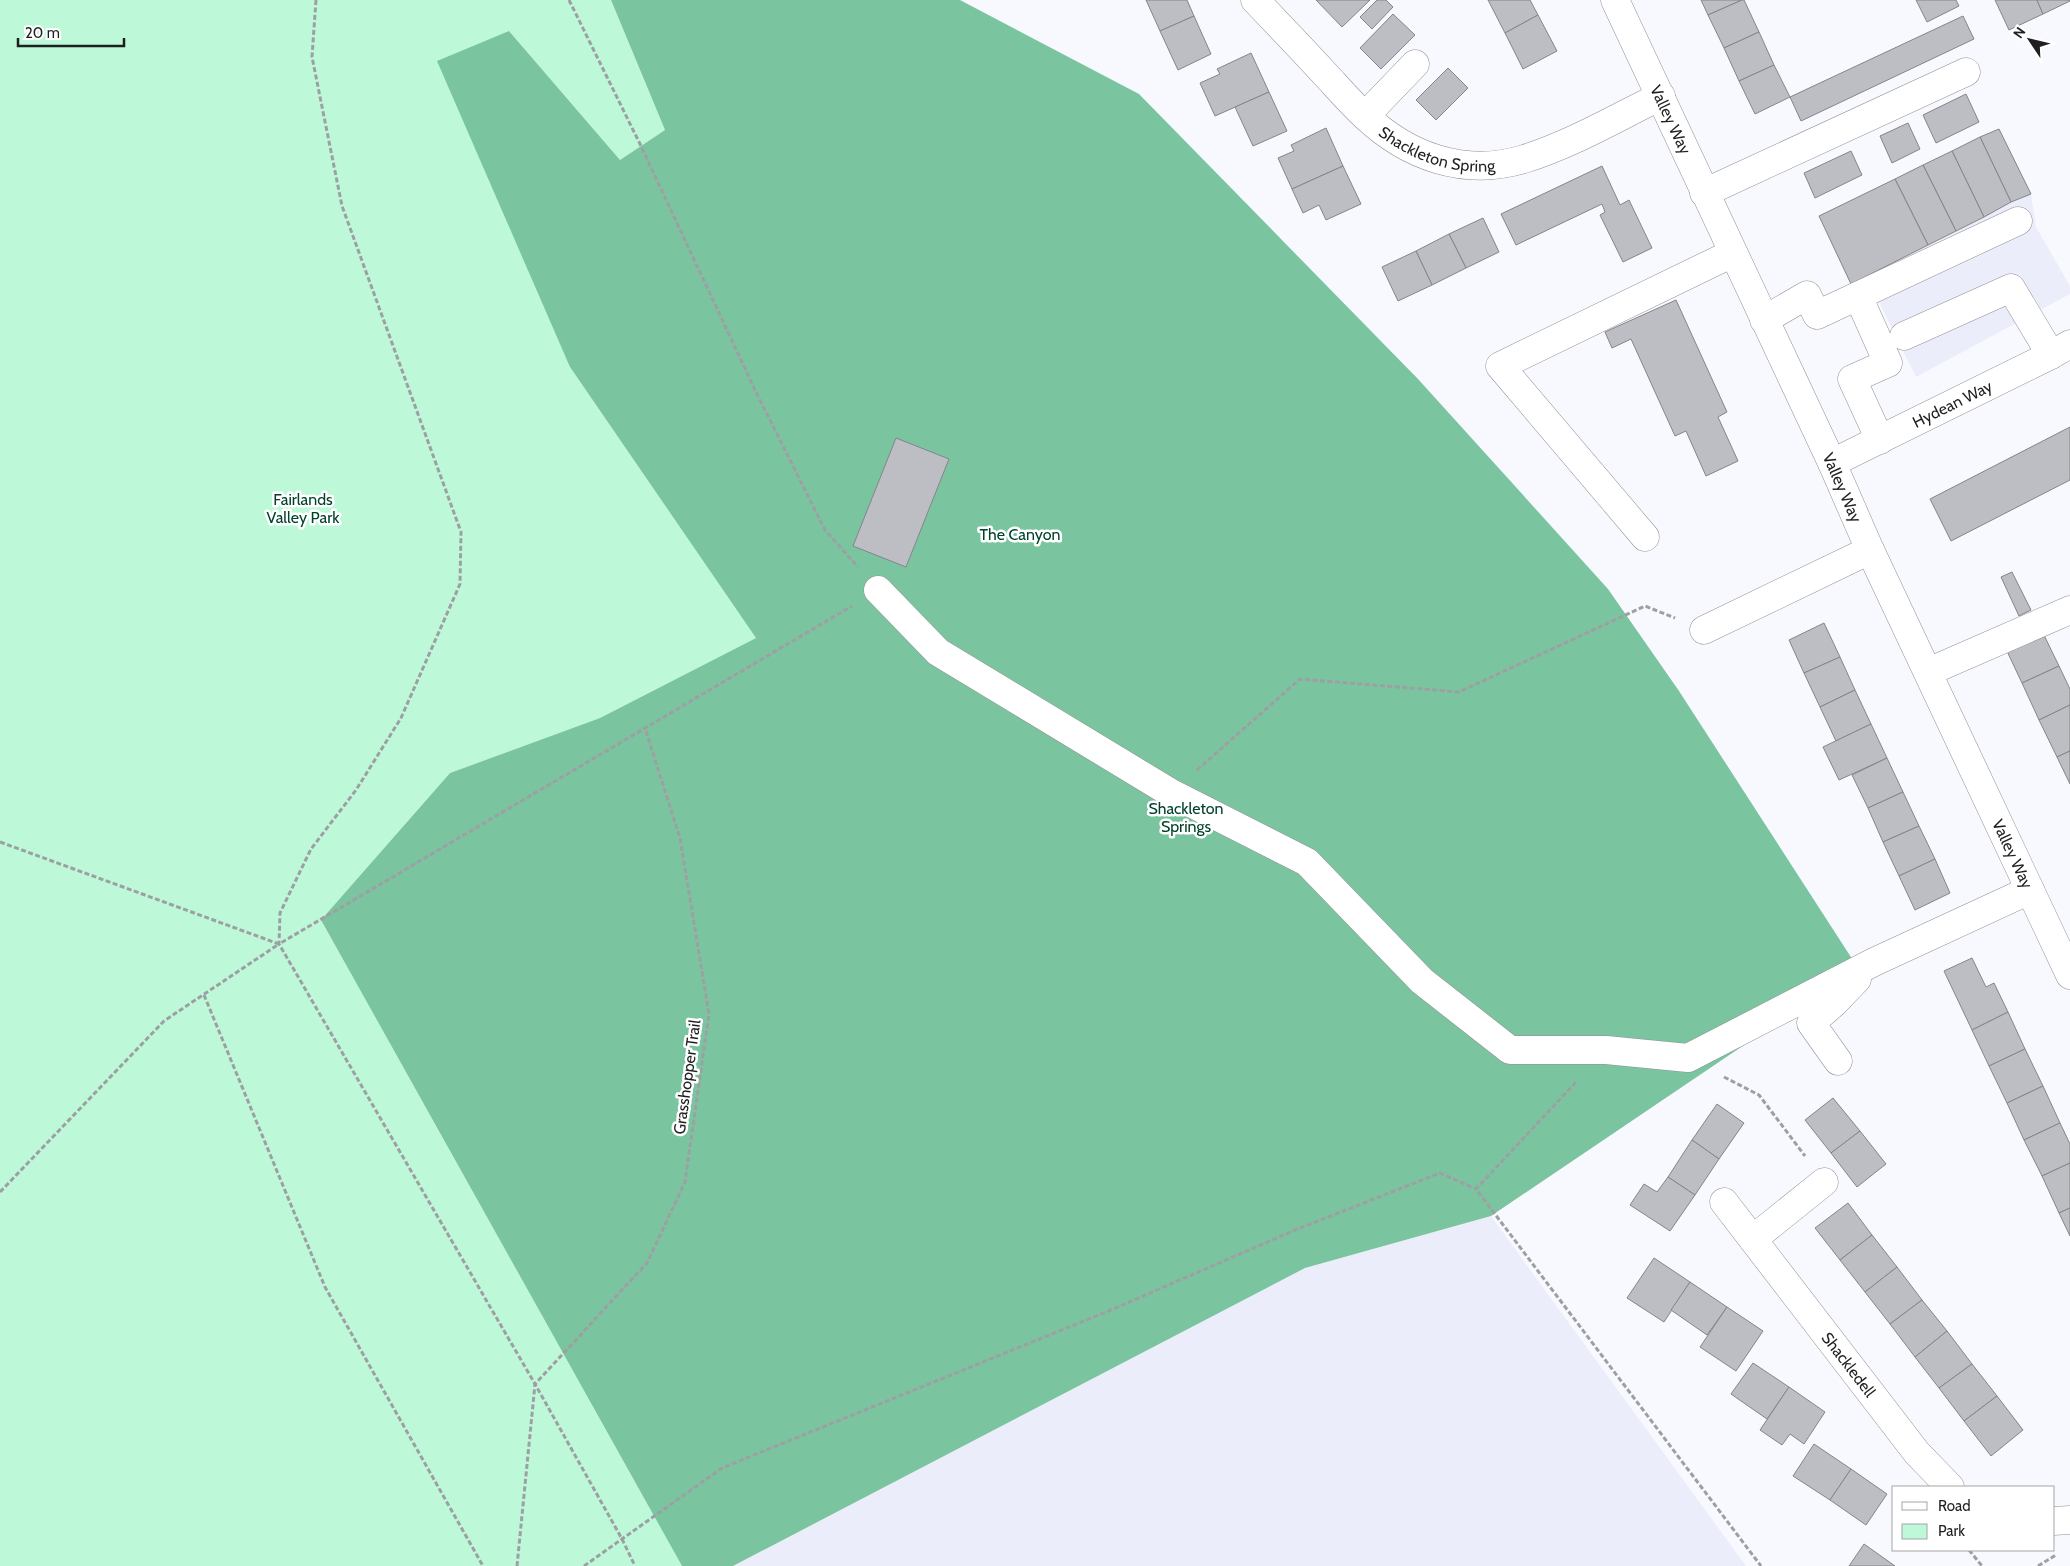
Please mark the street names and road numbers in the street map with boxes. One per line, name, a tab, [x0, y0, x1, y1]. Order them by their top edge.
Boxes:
street label: Valley Way	[1647, 82, 1695, 157]
street label: Shackleton Spring	[1375, 122, 1497, 175]
street label: Hydean Way	[1909, 376, 1995, 431]
street label: Valley Way	[1819, 450, 1866, 525]
street label: Valley Way	[1989, 816, 2037, 891]
street label: Grasshopper Trail	[670, 1018, 704, 1136]
street label: Shackledell	[1818, 1328, 1880, 1401]

